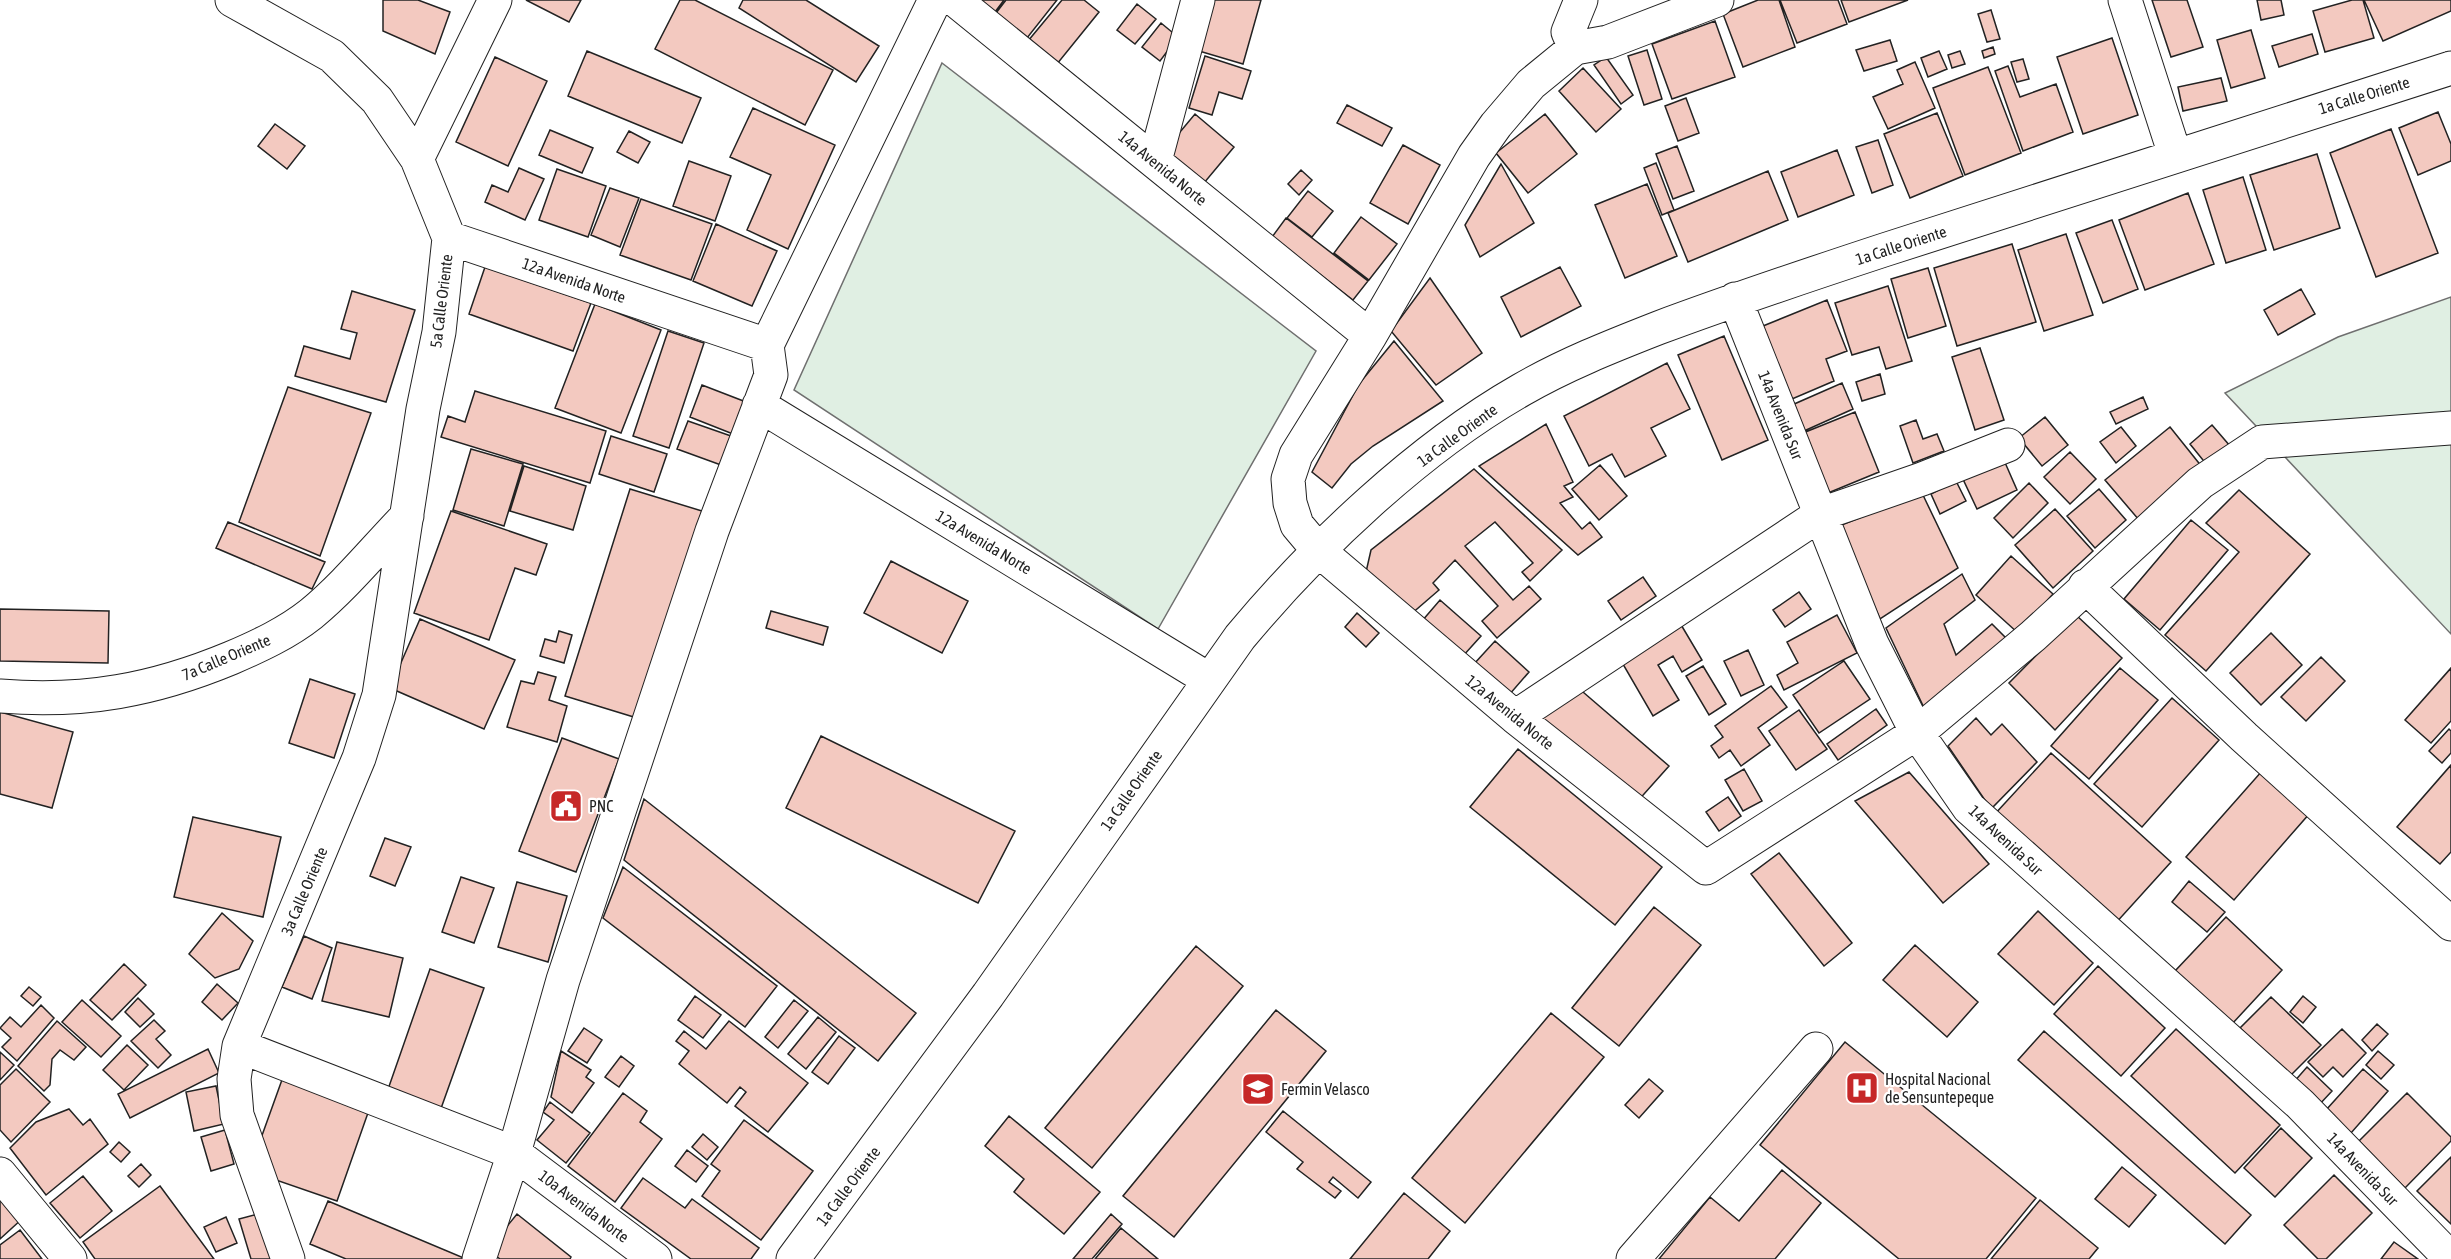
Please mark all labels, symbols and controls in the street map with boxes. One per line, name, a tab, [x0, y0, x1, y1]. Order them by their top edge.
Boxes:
street label: 1a Calle Oriente	[2316, 73, 2412, 117]
street label: 14a Avenida Norte	[1115, 127, 1211, 209]
street label: 1a Calle Oriente	[1853, 222, 1949, 268]
street label: 5a Calle Oriente	[426, 253, 456, 349]
street label: 12a Avenida Norte	[520, 254, 628, 306]
street label: 14a Avenida Sur	[1755, 368, 1807, 462]
street label: 1a Calle Oriente	[1414, 400, 1500, 470]
street label: 12a Avenida Norte	[933, 506, 1035, 578]
street label: 7a Calle Oriente	[179, 630, 273, 684]
street label: 12a Avenida Norte	[1462, 671, 1558, 753]
street label: 1a Calle Oriente	[1097, 746, 1165, 834]
public building icon: PNC	[548, 788, 584, 824]
place label: PNC	[589, 797, 613, 815]
street label: 14a Avenida Sur	[1965, 801, 2047, 879]
street label: 3a Calle Oriente	[277, 844, 331, 938]
hospital icon: Hospital Nacional de Sensuntepeque	[1844, 1070, 1880, 1106]
place label: Hospital Nacional de Sensuntepeque	[1885, 1070, 1994, 1107]
school or university icon: Fermin Velasco	[1240, 1071, 1276, 1107]
place label: Fermin Velasco	[1281, 1080, 1370, 1098]
street label: 14a Avenida Sur	[2324, 1129, 2402, 1209]
street label: 1a Calle Oriente	[813, 1143, 883, 1229]
street label: 10a Avenida Norte	[535, 1166, 633, 1246]

